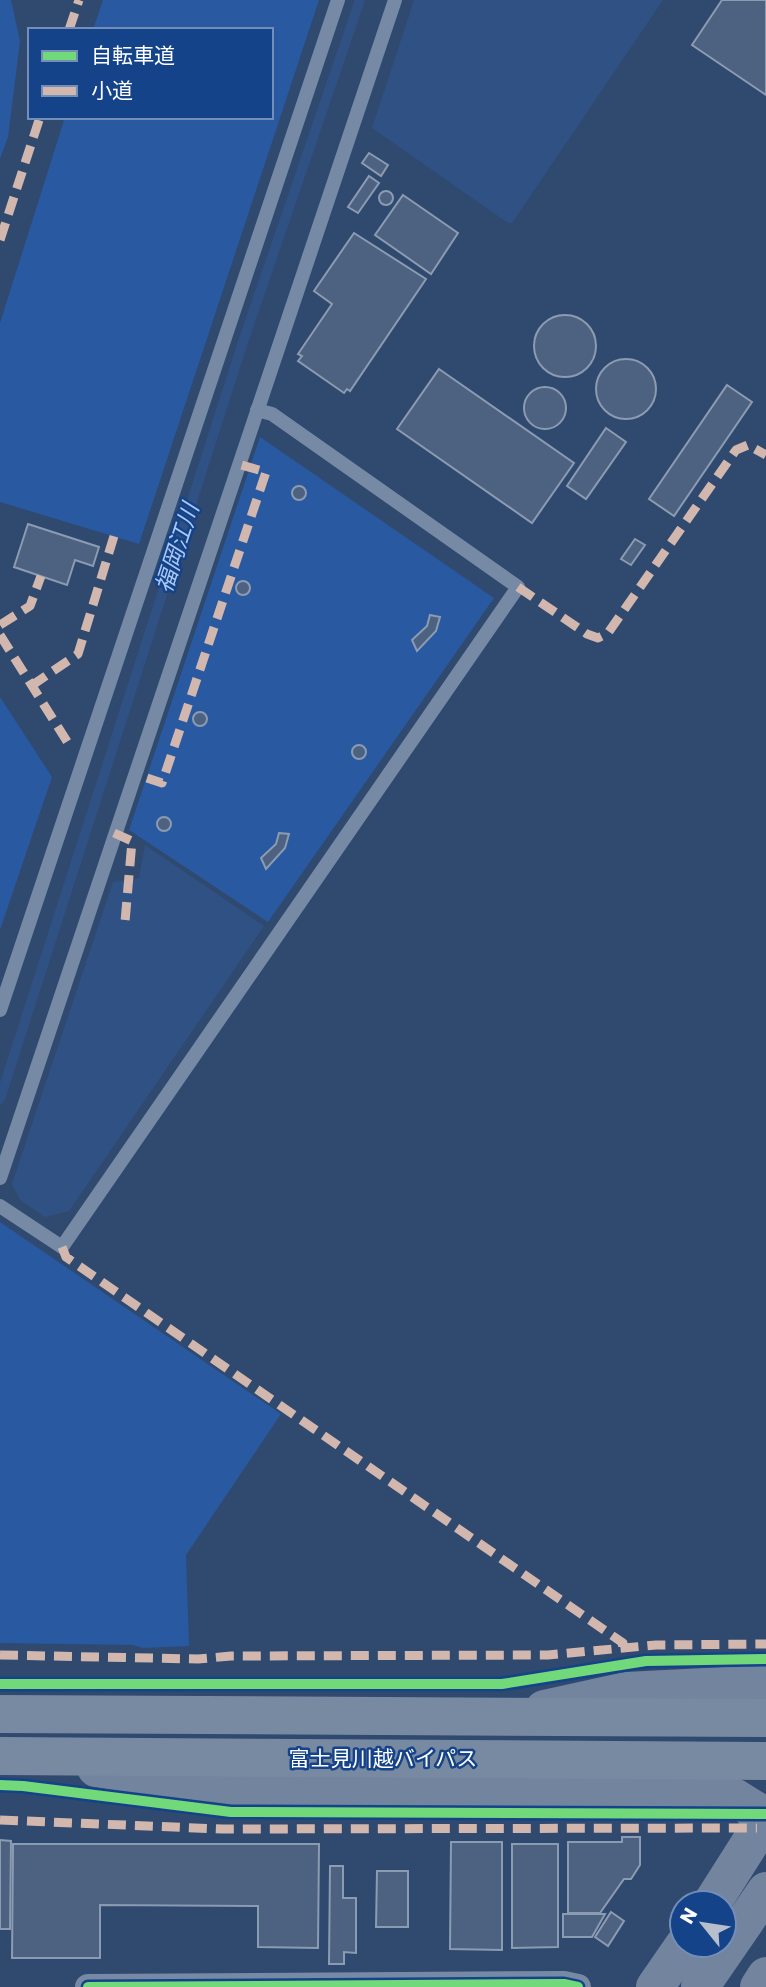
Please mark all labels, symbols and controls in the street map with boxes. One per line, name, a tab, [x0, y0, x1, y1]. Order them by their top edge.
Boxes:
legend	[28, 28, 273, 119]
text: 自転車道	[91, 41, 175, 70]
text: 小道	[91, 76, 133, 105]
water label: 福岡江川	[148, 496, 207, 597]
street label: 富士見川越バイパス	[289, 1744, 477, 1773]
north arrow	[668, 1889, 738, 1959]
text: N	[673, 1903, 704, 1929]

